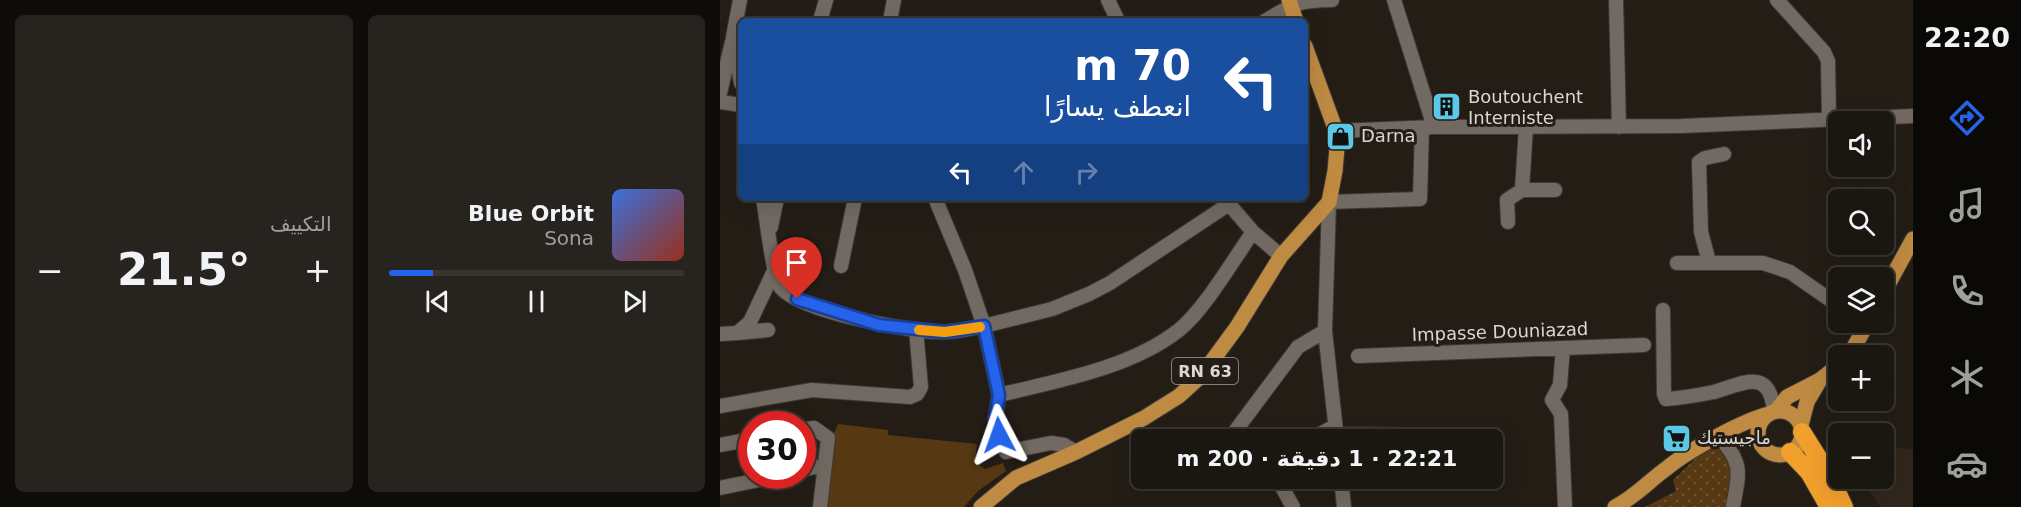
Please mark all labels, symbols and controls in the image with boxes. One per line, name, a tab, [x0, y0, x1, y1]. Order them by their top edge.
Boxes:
text: 22:20	[1924, 22, 2010, 53]
text: 70 m	[1074, 41, 1191, 90]
icon: left	[1212, 42, 1290, 120]
place label: Boutouchent Interniste	[1468, 86, 1583, 128]
text: انعطف يسارًا	[1044, 91, 1191, 122]
building icon: Boutouchent Interniste	[1431, 91, 1463, 123]
icon: directions	[1946, 97, 1988, 139]
map controls	[1828, 111, 1894, 489]
button: sound	[1828, 111, 1894, 177]
shop icon: Darna	[1324, 120, 1356, 152]
place label: Darna	[1361, 125, 1415, 146]
icon: left	[944, 156, 977, 189]
icon: ahead	[1007, 156, 1040, 189]
icon: right	[1070, 156, 1103, 189]
icon: music	[1946, 184, 1988, 226]
button: search	[1828, 189, 1894, 255]
text: Blue Orbit	[468, 201, 594, 226]
text: التكييف	[270, 212, 332, 236]
text: Sona	[544, 226, 594, 250]
pin	[771, 237, 822, 299]
text: 21.5°	[117, 243, 251, 296]
icon: arrive	[780, 246, 813, 279]
text: −	[36, 251, 64, 290]
text: +	[304, 251, 332, 290]
button: layers	[1828, 267, 1894, 333]
icon: phone	[1946, 270, 1988, 312]
icon: previous	[421, 285, 454, 318]
icon: pause	[520, 285, 553, 318]
icon: next	[618, 285, 651, 318]
street label: Impasse Douniazad	[1411, 318, 1589, 345]
button: +	[1828, 345, 1894, 411]
icon: climate	[1946, 356, 1988, 398]
road number: RN 63	[1172, 358, 1238, 384]
position arrow	[967, 403, 1031, 467]
speed limit sign: 30	[738, 411, 816, 489]
supermarket icon: ماجيستيك	[1660, 422, 1692, 454]
button: −	[1828, 423, 1894, 489]
place label: ماجيستيك	[1697, 427, 1771, 448]
icon: car	[1946, 443, 1988, 485]
text: 22:21 · 1 دقيقة · 200 m	[1177, 446, 1457, 471]

